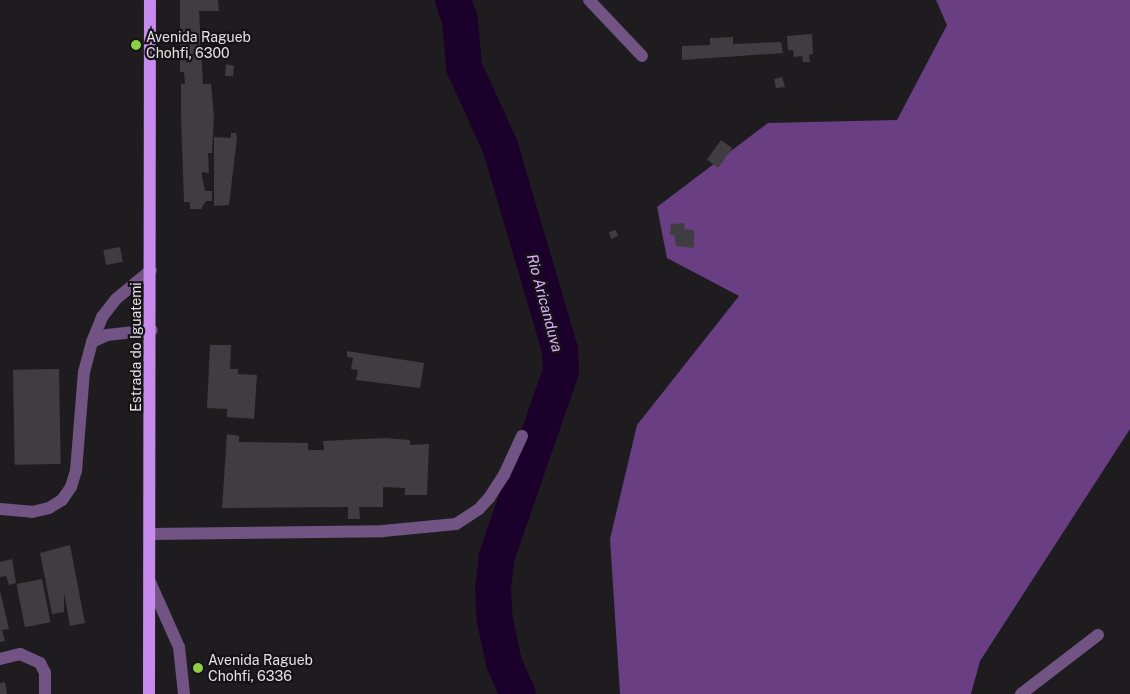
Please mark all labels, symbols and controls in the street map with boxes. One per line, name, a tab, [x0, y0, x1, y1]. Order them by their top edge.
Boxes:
place label: Avenida Ragueb Chohfi, 6300	[146, 29, 251, 62]
marker: Avenida Ragueb Chohfi, 6300	[130, 39, 142, 51]
water label: Rio Aricanduva	[523, 252, 567, 354]
street label: Estrada do Iguatemi	[128, 282, 144, 412]
place label: Avenida Ragueb Chohfi, 6336	[208, 652, 313, 684]
marker: Avenida Ragueb Chohfi, 6336	[192, 662, 204, 674]

